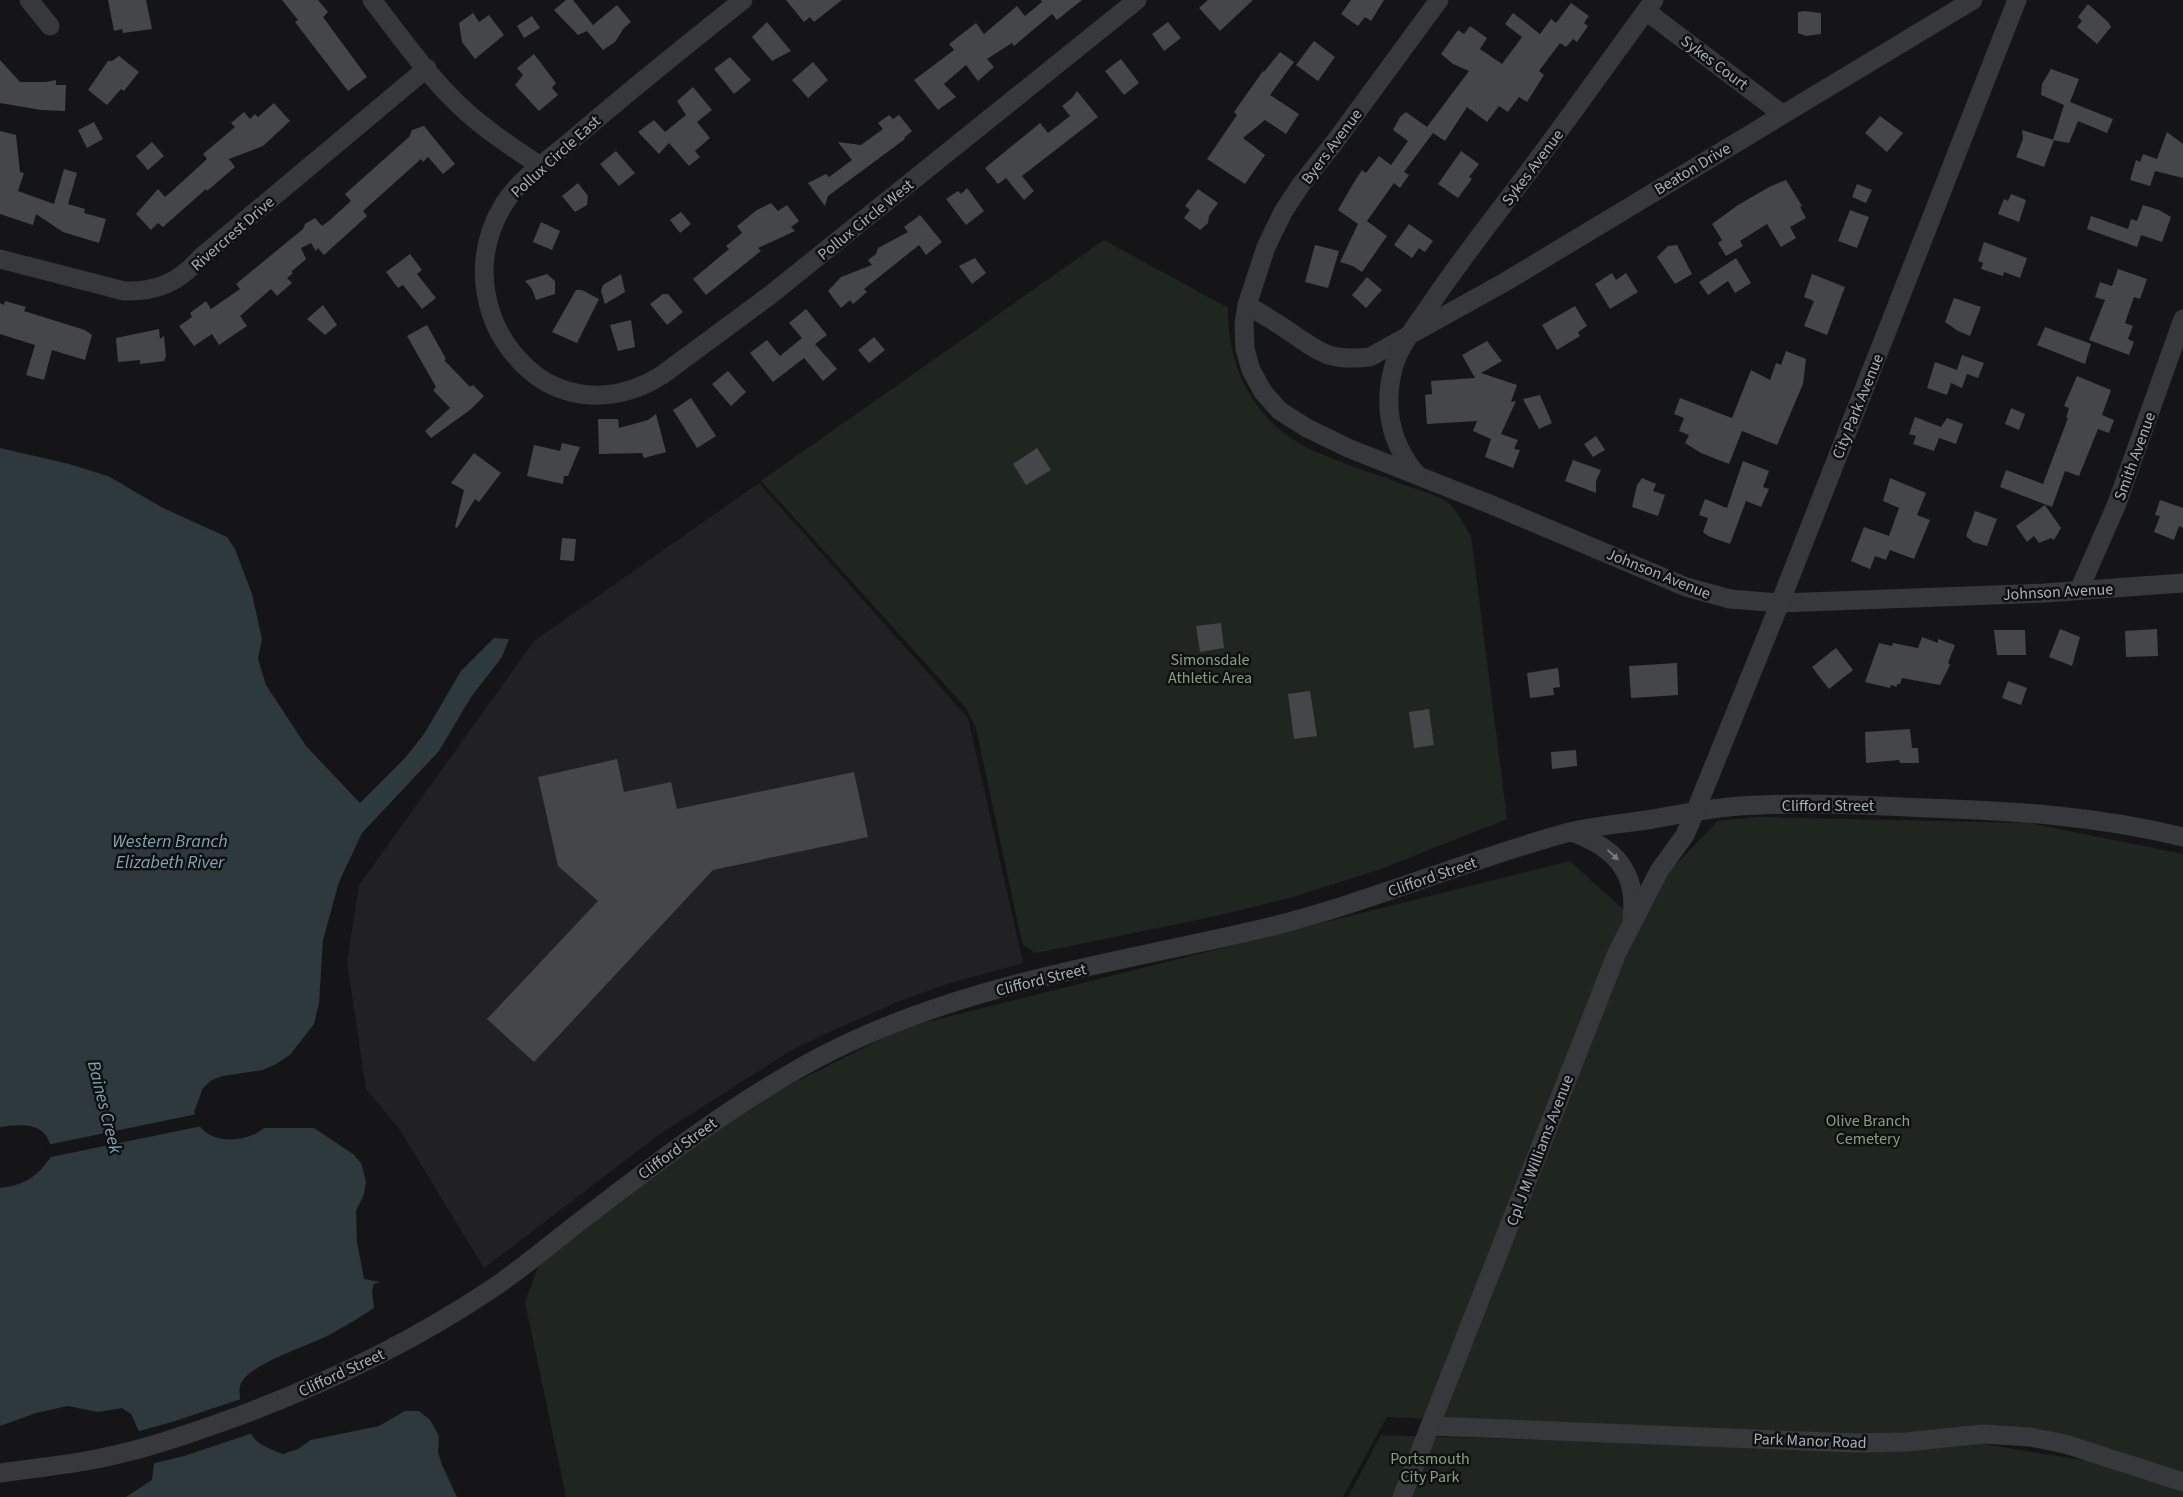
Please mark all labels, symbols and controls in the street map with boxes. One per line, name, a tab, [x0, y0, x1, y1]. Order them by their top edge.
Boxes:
street label: Sykes Court	[1676, 30, 1753, 96]
street label: Byers Avenue	[1296, 104, 1367, 189]
street label: Pollux Circle East	[506, 110, 606, 203]
street label: Sykes Avenue	[1497, 125, 1569, 210]
street label: Beaton Drive	[1650, 137, 1735, 200]
street label: Pollux Circle West	[813, 174, 919, 265]
street label: Rivercrest Drive	[186, 191, 279, 276]
street label: City Park Avenue	[1827, 350, 1889, 462]
street label: Smith Avenue	[2109, 409, 2161, 504]
street label: Johnson Avenue	[1603, 543, 1714, 605]
street label: Johnson Avenue	[2002, 578, 2114, 606]
park label: Simonsdale Athletic Area	[1168, 649, 1252, 689]
street label: Clifford Street	[1782, 795, 1875, 817]
water label: Western Branch Elizabeth River	[112, 829, 228, 875]
one-way arrow	[1607, 850, 1620, 861]
street label: Clifford Street	[1385, 851, 1480, 902]
street label: Clifford Street	[994, 958, 1089, 1002]
water label: Baines Creek	[81, 1058, 128, 1157]
street label: Cpl J M Williams Avenue	[1501, 1072, 1579, 1229]
park label: Olive Branch Cemetery	[1826, 1110, 1910, 1150]
street label: Clifford Street	[634, 1112, 722, 1185]
street label: Clifford Street	[295, 1343, 388, 1402]
street label: Park Manor Road	[1753, 1428, 1867, 1454]
park label: Portsmouth City Park	[1390, 1448, 1470, 1488]

